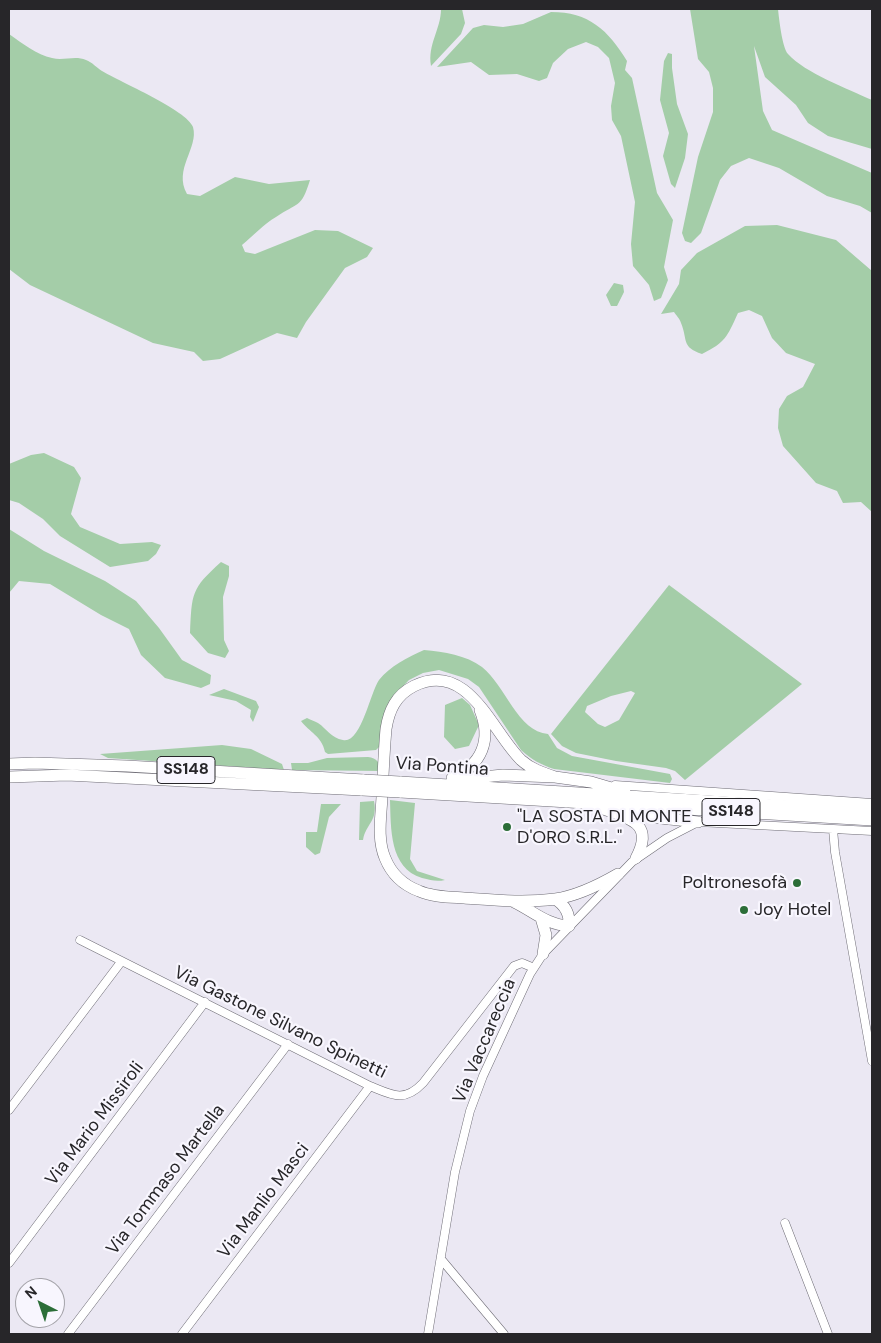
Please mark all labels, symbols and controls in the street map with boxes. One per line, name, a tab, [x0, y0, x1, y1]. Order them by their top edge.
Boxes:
street label: Via Pontina	[395, 753, 489, 781]
road number: SS148	[157, 756, 215, 784]
road number: SS148	[702, 799, 760, 826]
place label: "LA SOSTA DI MONTE D'ORO S.R.L."	[517, 806, 692, 849]
marker: "LA SOSTA DI MONTE D'ORO S.R.L."	[501, 821, 513, 833]
place label: Poltronesofà	[683, 872, 787, 894]
marker: Poltronesofà	[791, 877, 803, 889]
place label: Joy Hotel	[754, 899, 831, 921]
marker: Joy Hotel	[738, 904, 750, 916]
street label: Via Gastone Silvano Spinetti	[170, 962, 390, 1084]
street label: Via Vaccareccia	[449, 975, 521, 1107]
street label: Via Mario Missiroli	[41, 1058, 149, 1190]
street label: Via Tommaso Martella	[102, 1100, 230, 1260]
street label: Via Manlio Masci	[214, 1139, 314, 1263]
north arrow	[15, 1278, 65, 1328]
text: N	[21, 1282, 41, 1303]

